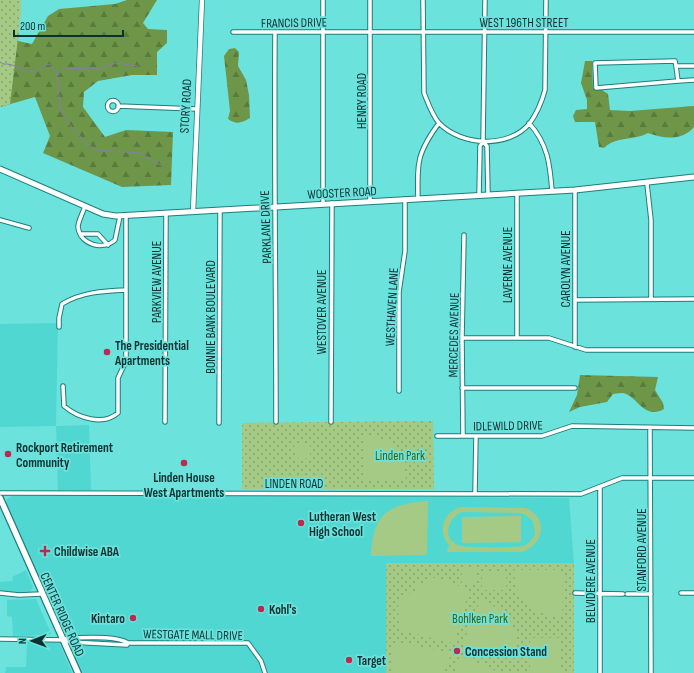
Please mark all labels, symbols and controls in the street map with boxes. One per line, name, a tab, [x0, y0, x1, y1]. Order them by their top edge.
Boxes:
scale bar	[14, 12, 123, 38]
street label: FRANCIS DRIVE	[261, 14, 327, 32]
street label: WEST 196TH STREET	[479, 15, 569, 31]
text: 200 m	[20, 19, 46, 34]
street label: HENRY ROAD	[354, 73, 370, 129]
street label: STORY ROAD	[177, 78, 195, 134]
street label: WOOSTER ROAD	[307, 183, 377, 203]
street label: PARKLANE DRIVE	[257, 190, 275, 264]
street label: LAVERNE AVENUE	[500, 227, 516, 303]
street label: CAROLYN AVENUE	[558, 230, 574, 308]
street label: PARKVIEW AVENUE	[149, 241, 165, 323]
street label: BONNIE BANK BOULEVARD	[203, 260, 219, 374]
street label: WESTHAVEN LANE	[382, 267, 402, 347]
street label: WESTOVER AVENUE	[314, 270, 330, 354]
street label: MERCEDES AVENUE	[445, 292, 463, 378]
place label: The Presidential Apartments	[114, 338, 189, 369]
marker: The Presidential Apartments	[102, 347, 112, 357]
street label: IDLEWILD DRIVE	[473, 417, 543, 435]
place label: Rockport Retirement Community	[16, 440, 114, 471]
park label: Linden Park	[375, 448, 425, 464]
marker: Rockport Retirement Community	[3, 449, 13, 459]
marker: Linden House West Apartments	[179, 458, 189, 468]
place label: Linden House West Apartments	[144, 470, 224, 501]
street label: LINDEN ROAD	[265, 476, 323, 492]
street label: STANFORD AVENUE	[634, 508, 650, 592]
place label: Lutheran West High School	[309, 509, 377, 540]
marker: Lutheran West High School	[296, 518, 306, 528]
street label: BELVIDERE AVENUE	[583, 539, 599, 623]
place label: Childwise ABA	[54, 544, 120, 560]
marker: Childwise ABA	[39, 545, 51, 557]
street label: CENTER RIDGE ROAD	[36, 570, 88, 659]
place label: Kohl's	[269, 602, 297, 618]
marker: Kohl's	[256, 604, 266, 614]
place label: Kintaro	[91, 611, 125, 627]
park label: Bohlken Park	[452, 611, 508, 627]
marker: Kintaro	[128, 613, 138, 623]
north arrow	[12, 621, 52, 661]
street label: WESTGATE MALL DRIVE	[143, 626, 243, 644]
text: N	[16, 638, 29, 644]
place label: Concession Stand	[465, 644, 547, 660]
marker: Concession Stand	[452, 646, 462, 656]
place label: Target	[357, 653, 387, 669]
marker: Target	[344, 655, 354, 665]

